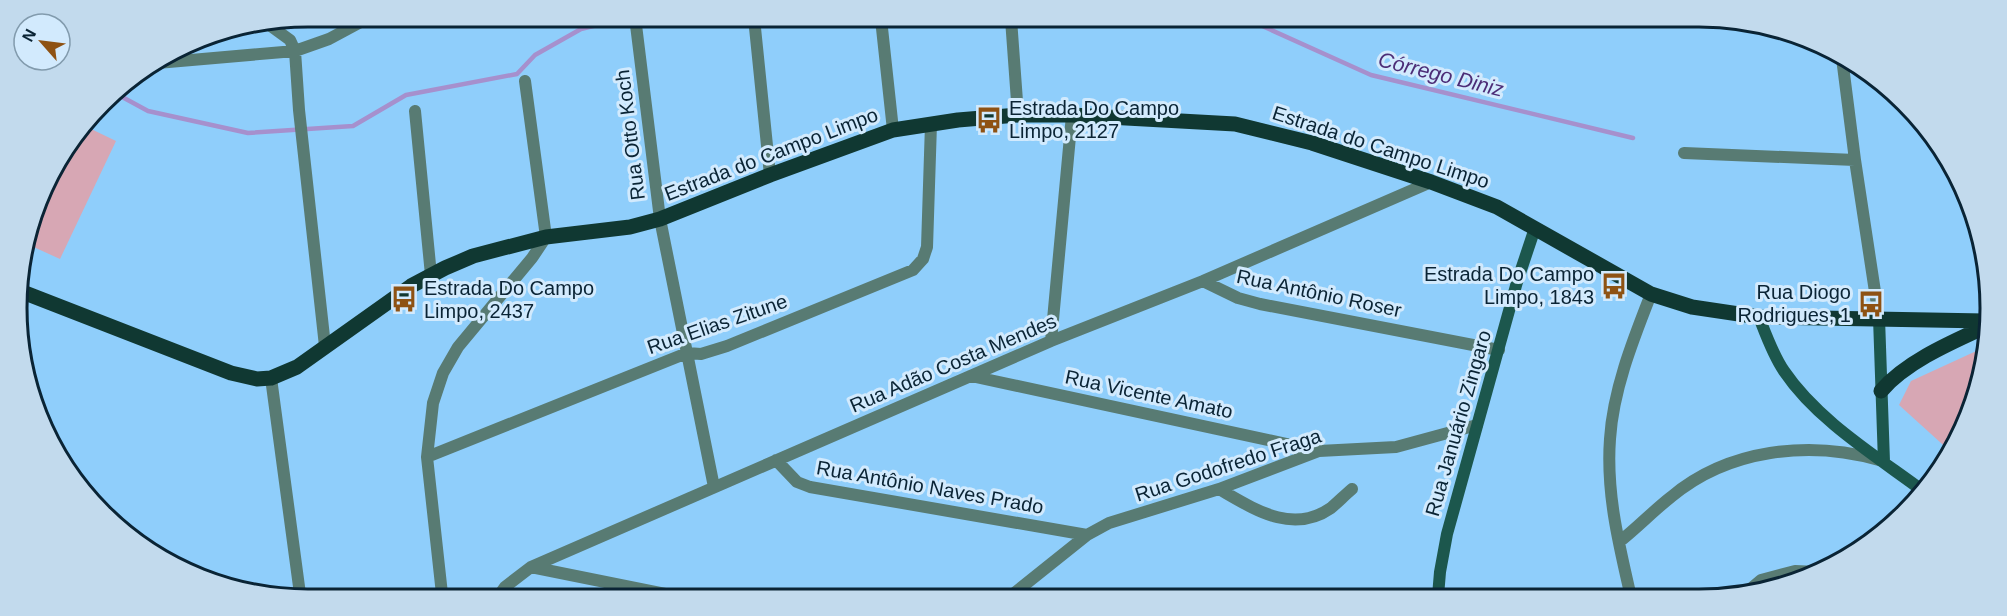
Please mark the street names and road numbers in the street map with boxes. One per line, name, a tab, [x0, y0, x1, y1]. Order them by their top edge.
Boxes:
street label: Rua Otto Koch	[611, 69, 649, 201]
street label: Estrada do Campo Limpo	[1270, 101, 1492, 193]
street label: Estrada do Campo Limpo	[661, 103, 881, 205]
street label: Rua Antônio Roser	[1235, 265, 1404, 321]
street label: Rua Elias Zitune	[644, 290, 790, 358]
street label: Rua Adão Costa Mendes	[846, 309, 1060, 417]
street label: Rua Januário Zingaro	[1421, 328, 1495, 518]
street label: Rua Vicente Amato	[1063, 365, 1235, 423]
street label: Rua Godofredo Fraga	[1132, 424, 1325, 506]
street label: Rua Antônio Naves Prado	[815, 456, 1045, 518]

